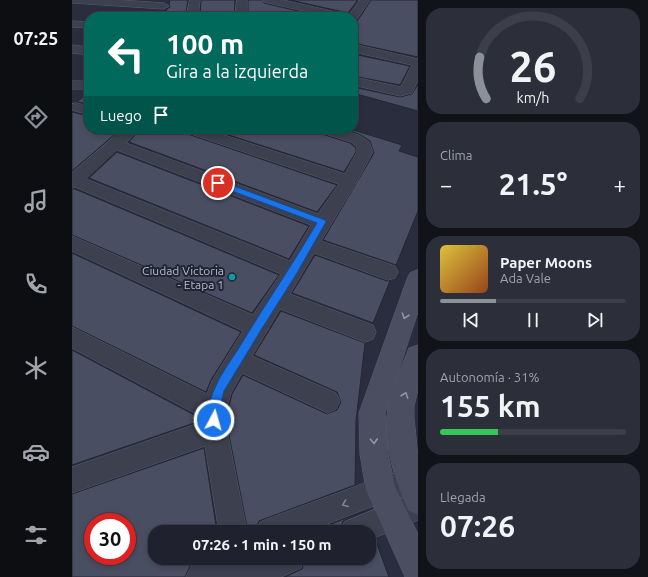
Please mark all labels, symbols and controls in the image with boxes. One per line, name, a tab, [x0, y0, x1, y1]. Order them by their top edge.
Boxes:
text: 07:25	[13, 28, 59, 48]
icon: left	[100, 28, 152, 80]
text: 100 m	[166, 28, 244, 59]
text: 26	[510, 43, 556, 90]
text: Gira a la izquierda	[166, 61, 308, 81]
text: km/h	[517, 89, 549, 105]
icon: directions	[22, 103, 50, 131]
icon: arrive	[150, 104, 172, 126]
text: Luego	[100, 107, 142, 124]
text: Clima	[440, 148, 472, 162]
pin	[201, 166, 235, 200]
text: 21.5°	[499, 167, 567, 201]
icon: arrive	[207, 172, 229, 194]
text: −	[440, 172, 452, 197]
text: +	[614, 172, 626, 197]
icon: music	[22, 187, 50, 215]
text: Paper Moons	[500, 254, 592, 271]
place label: Ciudad Victoria - Etapa 1	[142, 264, 224, 291]
icon: phone	[22, 270, 50, 298]
text: Ada Vale	[500, 271, 551, 285]
marker: Ciudad Victoria - Etapa 1	[227, 272, 237, 282]
icon: previous	[460, 309, 482, 331]
icon: pause	[522, 309, 544, 331]
icon: next	[584, 309, 606, 331]
one-way arrow	[402, 313, 410, 320]
icon: climate	[22, 354, 50, 382]
text: Autonomía · 31%	[440, 370, 539, 384]
text: 155 km	[440, 389, 541, 423]
one-way arrow	[400, 391, 409, 398]
position arrow	[193, 399, 235, 441]
icon: car	[22, 438, 50, 466]
one-way arrow	[369, 438, 378, 444]
text: Llegada	[440, 490, 486, 504]
one-way arrow	[342, 499, 349, 507]
text: 07:26	[440, 509, 515, 543]
speed limit sign: 30	[84, 513, 136, 565]
icon: filters	[22, 521, 50, 549]
text: 07:26 · 1 min · 150 m	[193, 536, 331, 553]

